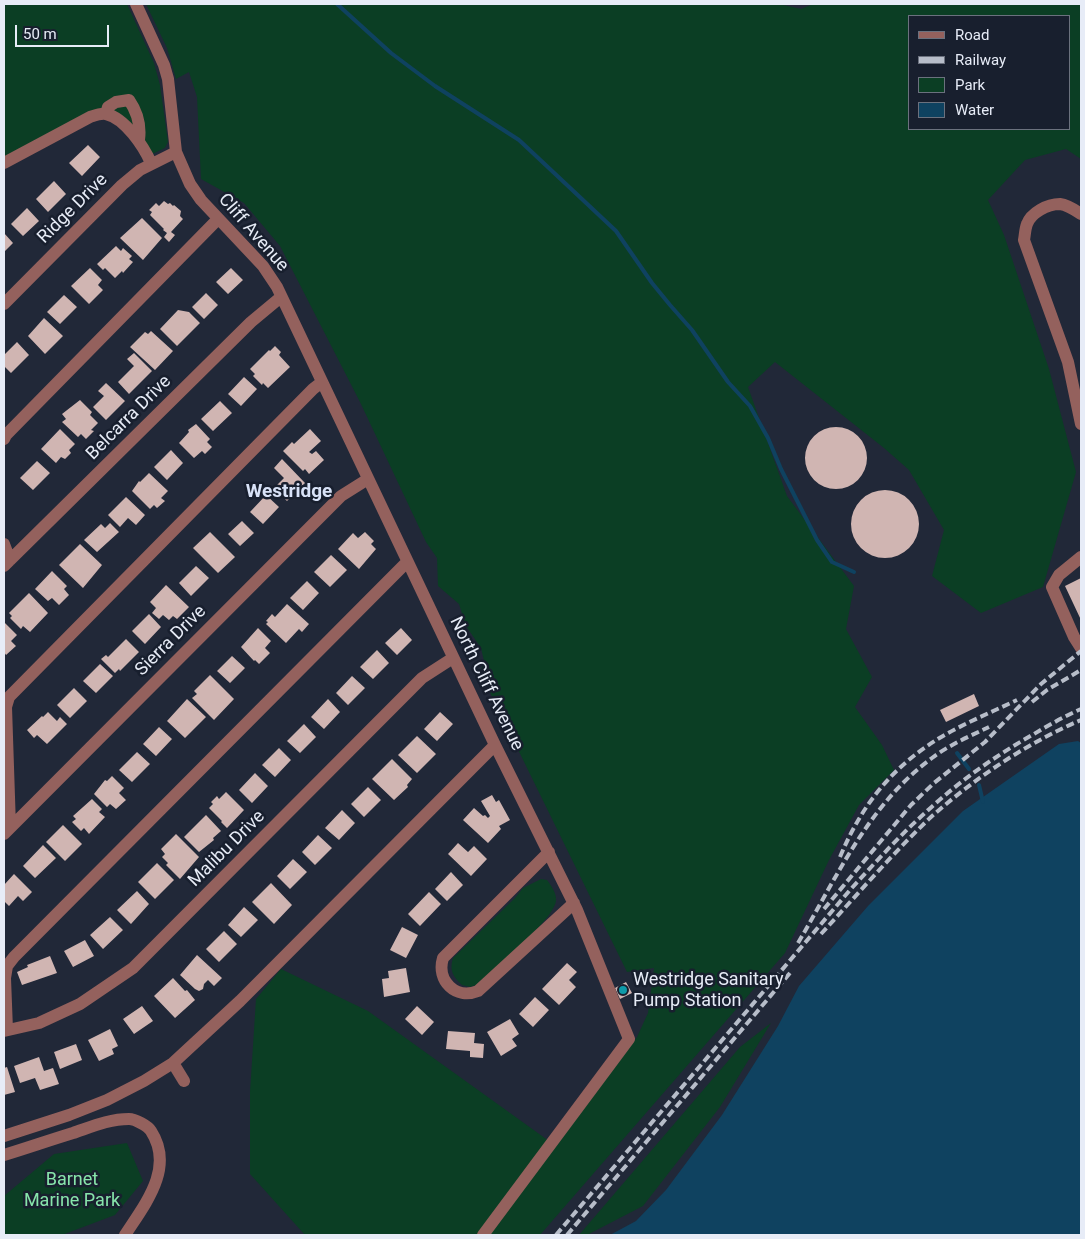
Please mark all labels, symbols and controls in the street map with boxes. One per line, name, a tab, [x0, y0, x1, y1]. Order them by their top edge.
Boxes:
scale bar	[18, 15, 111, 47]
legend	[908, 15, 1070, 130]
text: 50 m	[23, 25, 57, 43]
text: Road	[955, 26, 989, 44]
text: Railway	[955, 51, 1006, 69]
text: Park	[955, 76, 985, 94]
text: Water	[955, 101, 994, 119]
street label: Ridge Drive	[33, 169, 113, 249]
street label: Cliff Avenue	[213, 190, 293, 276]
street label: Belcarra Drive	[82, 371, 176, 465]
district label: Westridge	[246, 481, 332, 503]
street label: Sierra Drive	[131, 601, 211, 681]
street label: North Cliff Avenue	[444, 614, 528, 754]
street label: Malibu Drive	[184, 806, 270, 892]
place label: Westridge Sanitary Pump Station	[633, 969, 783, 1012]
marker: Westridge Sanitary Pump Station	[617, 984, 629, 996]
park label: Barnet Marine Park	[24, 1169, 120, 1212]

